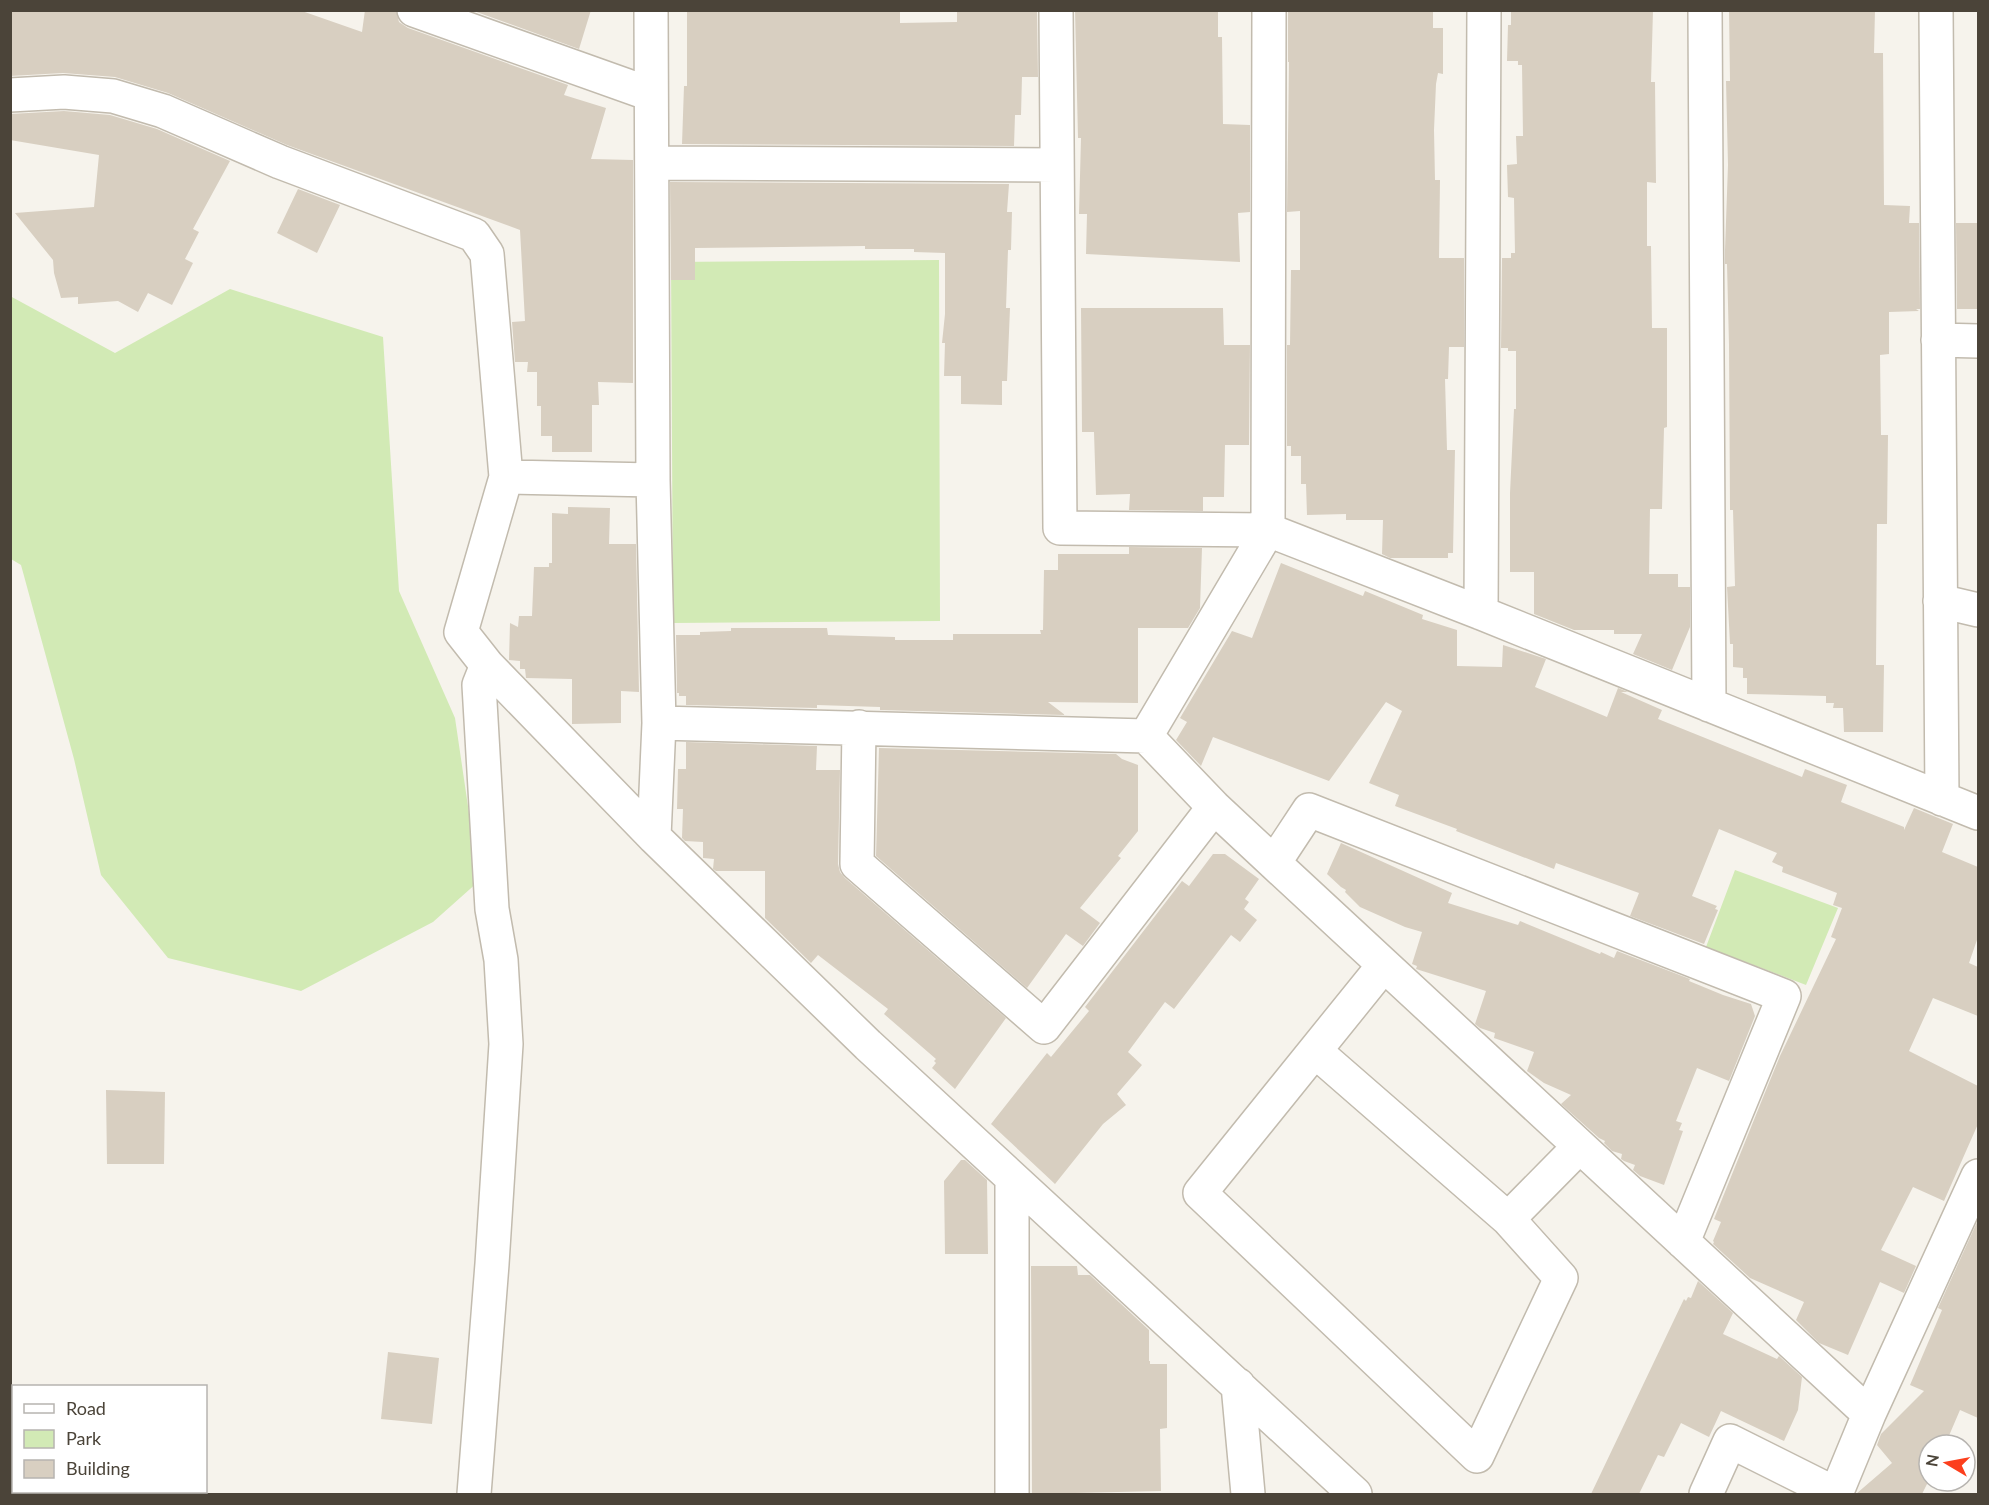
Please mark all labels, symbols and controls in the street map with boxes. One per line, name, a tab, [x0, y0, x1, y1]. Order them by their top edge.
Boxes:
legend	[12, 1385, 207, 1493]
text: Road	[66, 1397, 106, 1419]
text: Park	[66, 1427, 102, 1449]
north arrow	[1917, 1433, 1977, 1493]
text: N	[1921, 1453, 1942, 1468]
text: Building	[66, 1457, 130, 1479]

